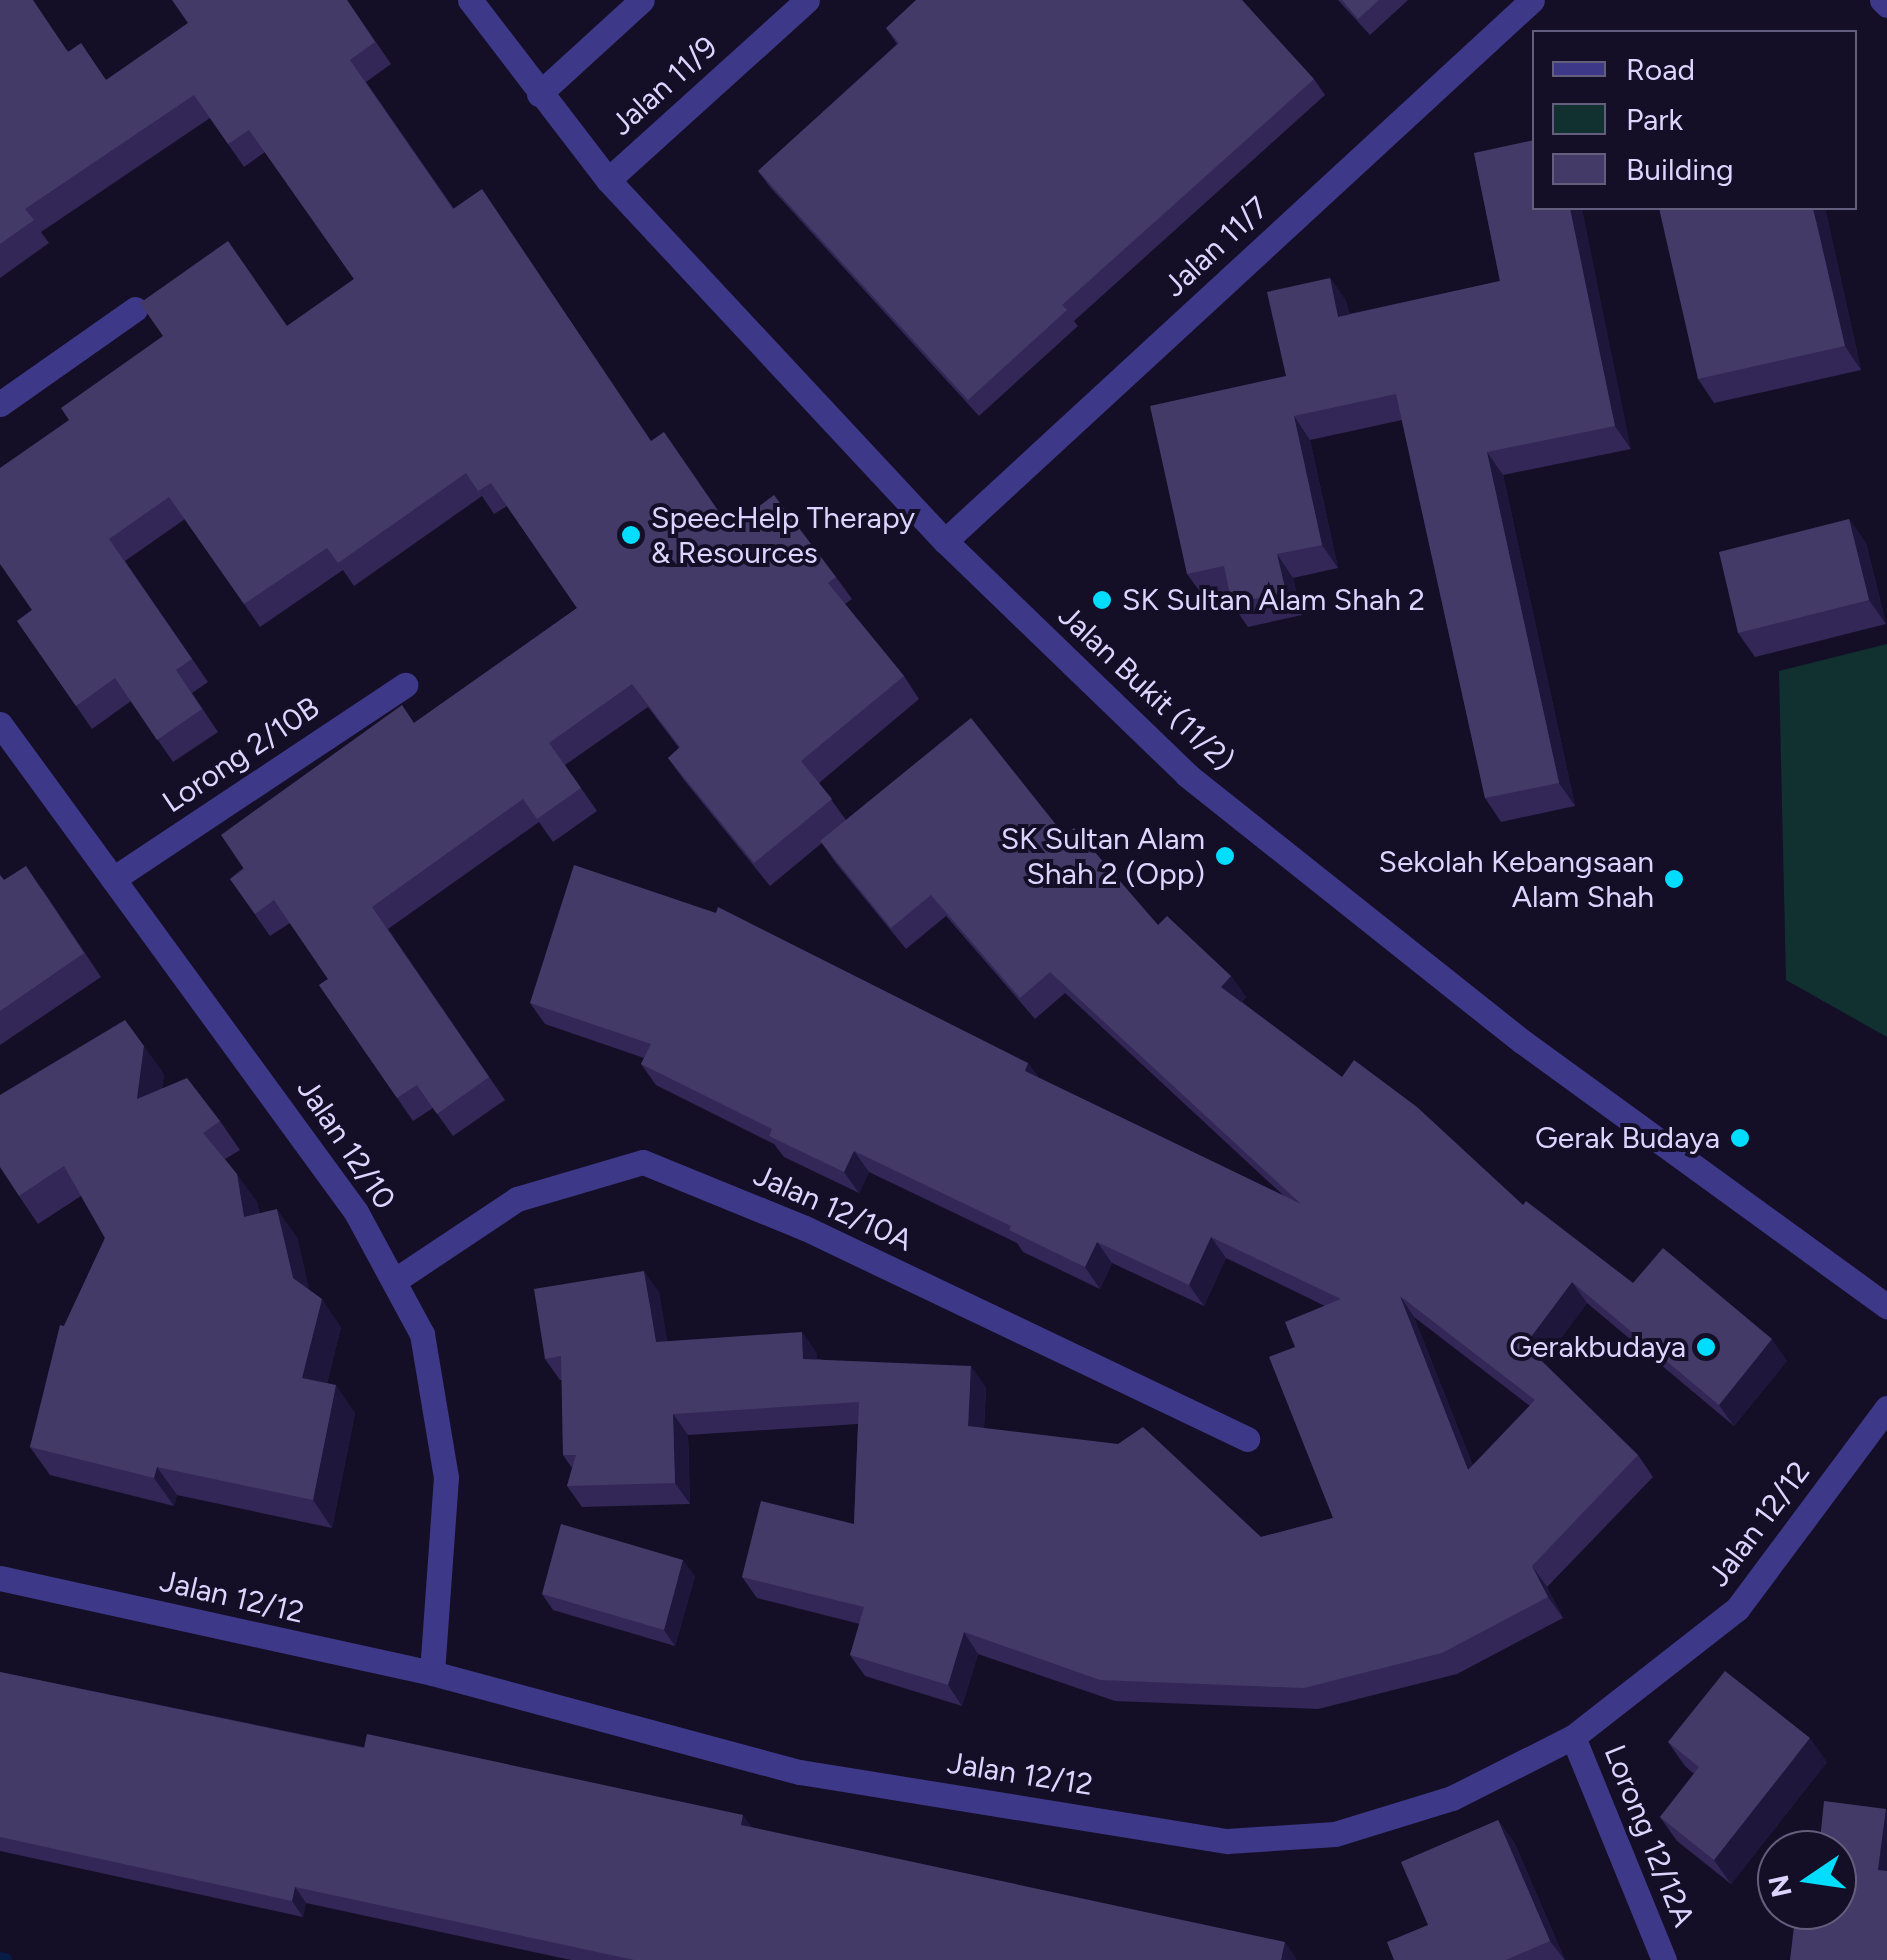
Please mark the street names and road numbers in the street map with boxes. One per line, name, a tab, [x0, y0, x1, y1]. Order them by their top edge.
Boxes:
street label: Jalan 11/9	[604, 29, 724, 143]
street label: Jalan 11/7	[1156, 190, 1276, 304]
street label: Jalan Bukit (11/2)	[1051, 598, 1241, 778]
street label: Lorong 2/10B	[156, 690, 326, 820]
street label: Jalan 12/10	[289, 1072, 403, 1216]
street label: Jalan 12/10A	[748, 1157, 918, 1259]
street label: Jalan 12/12	[1700, 1455, 1818, 1593]
street label: Jalan 12/12	[156, 1563, 308, 1631]
street label: Lorong 12/12A	[1596, 1740, 1702, 1932]
street label: Jalan 12/12	[945, 1745, 1095, 1803]

